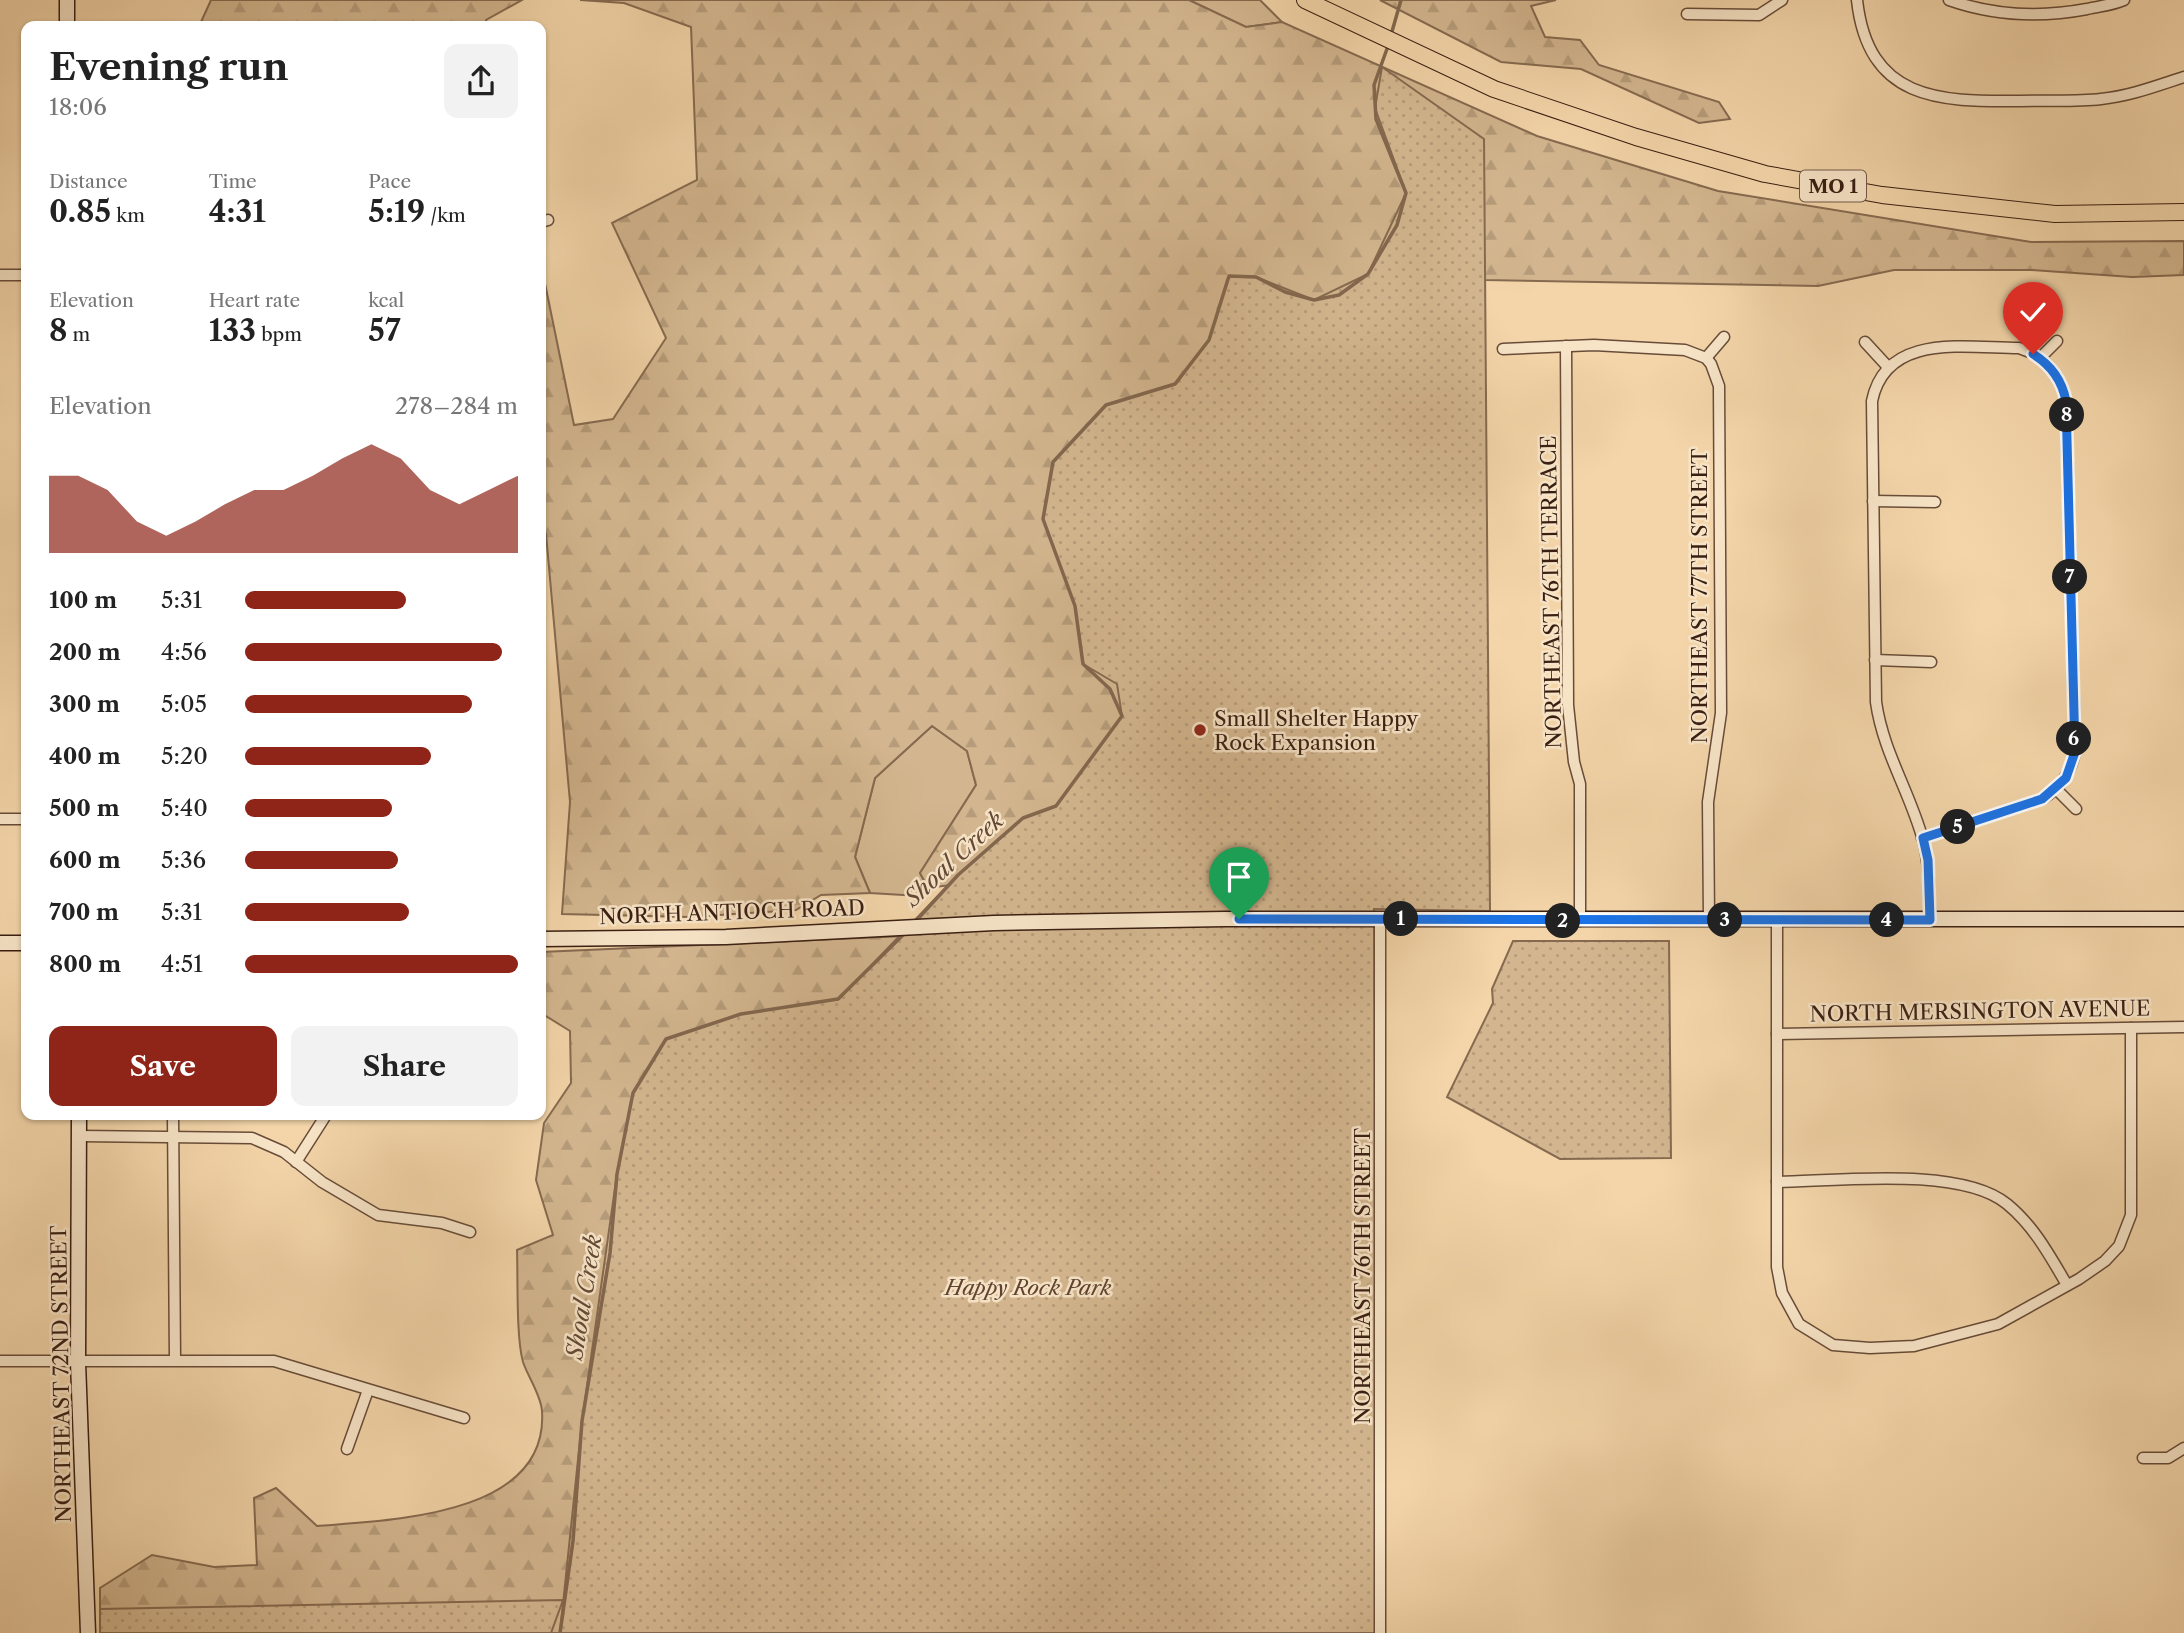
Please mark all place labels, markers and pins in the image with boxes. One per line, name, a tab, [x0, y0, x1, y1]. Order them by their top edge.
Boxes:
pin	[2003, 282, 2063, 354]
pin: 8	[2050, 398, 2084, 432]
pin: 7	[2052, 560, 2088, 594]
place label: Small Shelter Happy Rock Expansion	[1214, 706, 1419, 755]
marker: Small Shelter Happy Rock Expansion	[1192, 722, 1208, 738]
pin: 6	[2056, 722, 2092, 756]
pin: 5	[1940, 810, 1976, 844]
pin	[1209, 847, 1269, 919]
pin: 1	[1384, 902, 1418, 936]
pin: 3	[1708, 902, 1742, 937]
pin: 4	[1870, 902, 1904, 937]
pin: 2	[1546, 904, 1580, 939]

